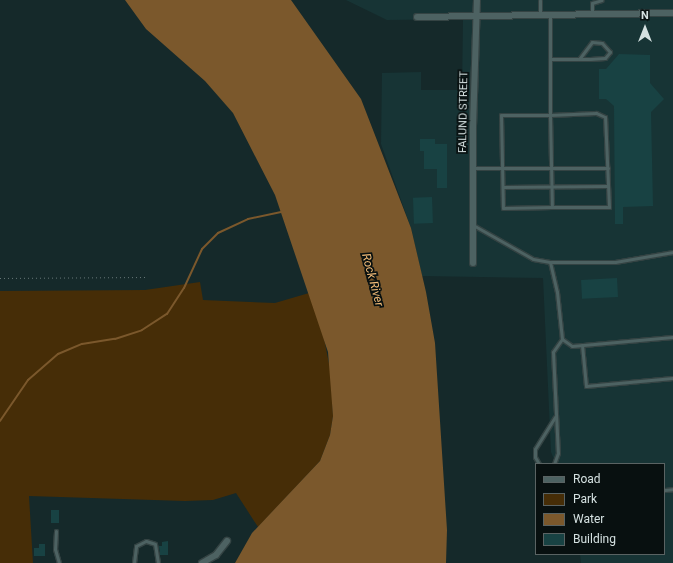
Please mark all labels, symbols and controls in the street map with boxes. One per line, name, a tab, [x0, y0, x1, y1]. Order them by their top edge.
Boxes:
north arrow	[625, 8, 665, 48]
text: N	[641, 9, 649, 22]
street label: FALUND STREET	[457, 71, 471, 153]
water label: Rock River	[358, 252, 386, 308]
legend	[535, 463, 665, 555]
text: Road	[573, 472, 601, 486]
text: Park	[573, 492, 597, 506]
text: Water	[573, 512, 604, 526]
text: Building	[573, 532, 616, 546]

